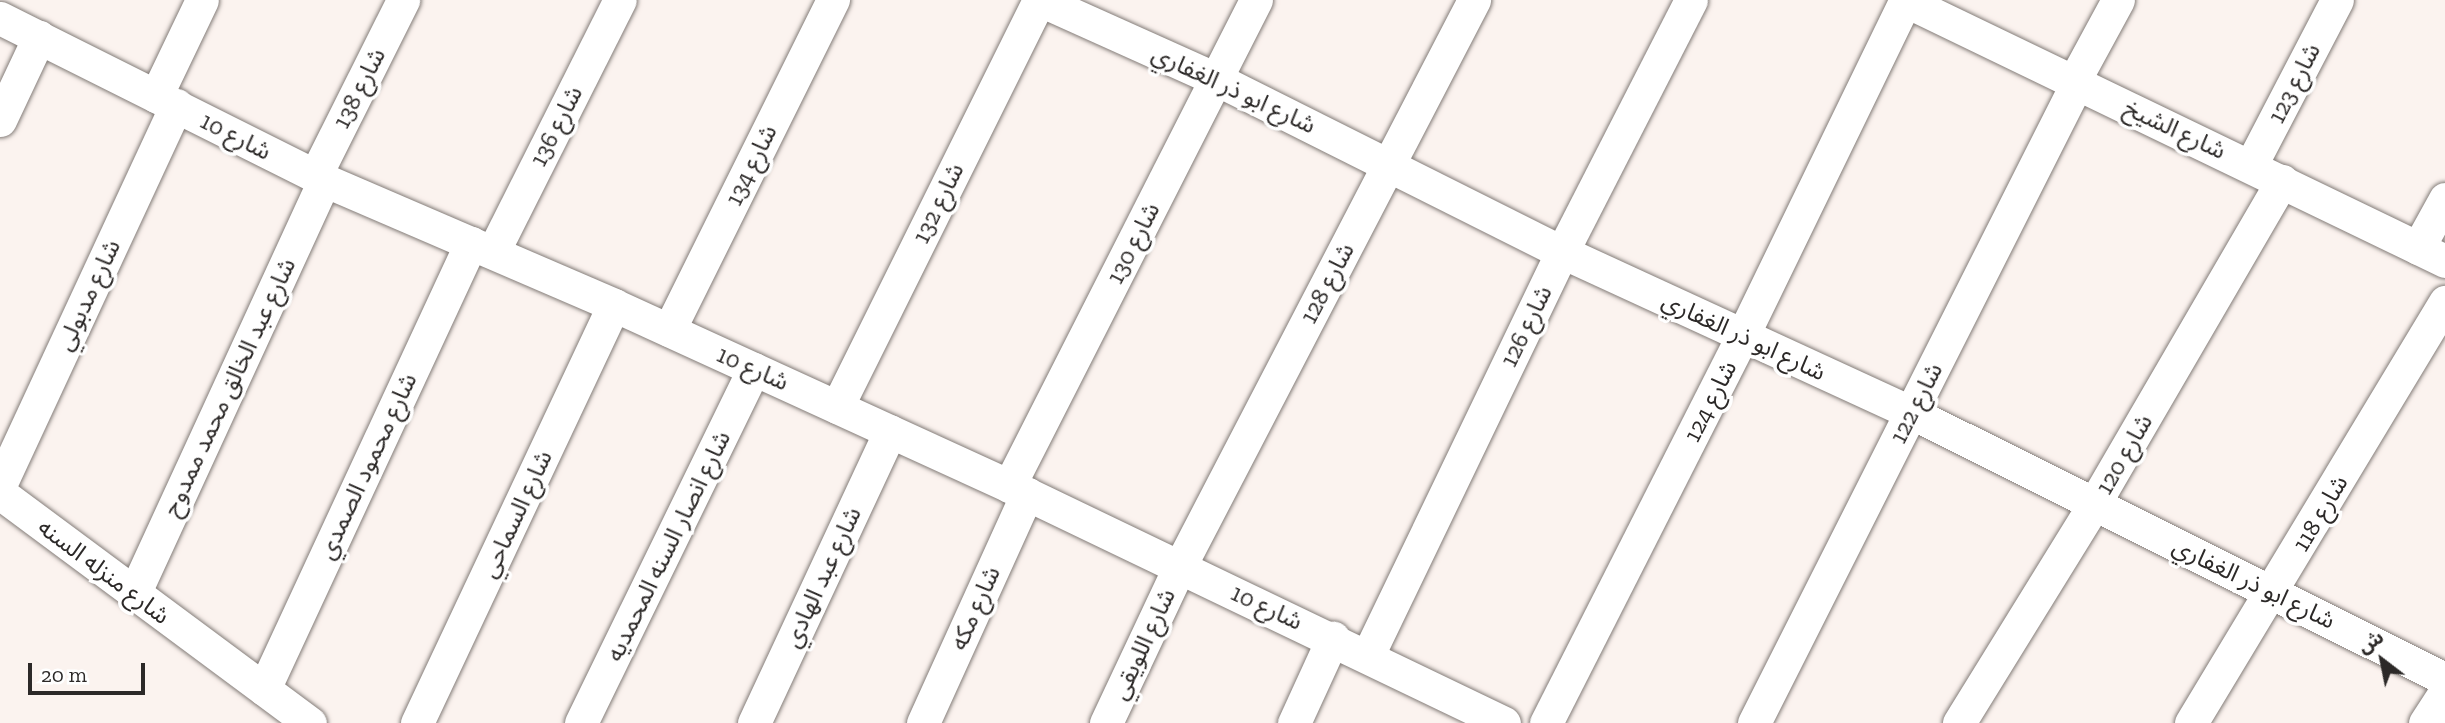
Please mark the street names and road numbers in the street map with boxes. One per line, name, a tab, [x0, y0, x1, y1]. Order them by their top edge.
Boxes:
street label: شارع ابو ذر الغفاري	[1148, 38, 1320, 140]
street label: شارع 123	[2262, 38, 2326, 128]
street label: شارع 138	[327, 43, 391, 133]
street label: شارع 136	[524, 81, 588, 171]
street label: شارع الشيخ	[2119, 93, 2231, 165]
street label: شارع 10	[196, 106, 276, 166]
street label: شارع 134	[719, 120, 783, 210]
street label: شارع 132	[906, 158, 970, 248]
street label: شارع 130	[1100, 198, 1166, 288]
street label: شارع مدبولي	[50, 235, 126, 355]
street label: شارع 128	[1294, 238, 1360, 328]
street label: شارع عبد الخالق محمد ممدوح	[157, 253, 301, 521]
street label: شارع 126	[1494, 281, 1558, 371]
street label: شارع ابو ذر الغفاري	[1658, 285, 1830, 387]
street label: شارع 10	[713, 340, 793, 396]
street label: شارع 124	[1677, 356, 1743, 446]
street label: شارع 122	[1884, 358, 1948, 448]
street label: شارع محمود الصمدي	[311, 368, 423, 564]
street label: شارع 120	[2090, 409, 2158, 499]
street label: شارع انصار السنه المحمديه	[600, 426, 736, 666]
street label: شارع السماحي	[474, 446, 558, 582]
street label: شارع 118	[2286, 470, 2354, 556]
street label: شارع عبد الهادي	[777, 502, 867, 652]
street label: شارع منزله السنه	[32, 512, 176, 630]
street label: شارع ابو ذر الغفاري	[2168, 531, 2340, 635]
street label: شارع مكه	[944, 562, 1006, 654]
street label: شارع 10	[1227, 578, 1307, 636]
street label: شارع اللويقي	[1105, 584, 1181, 704]

